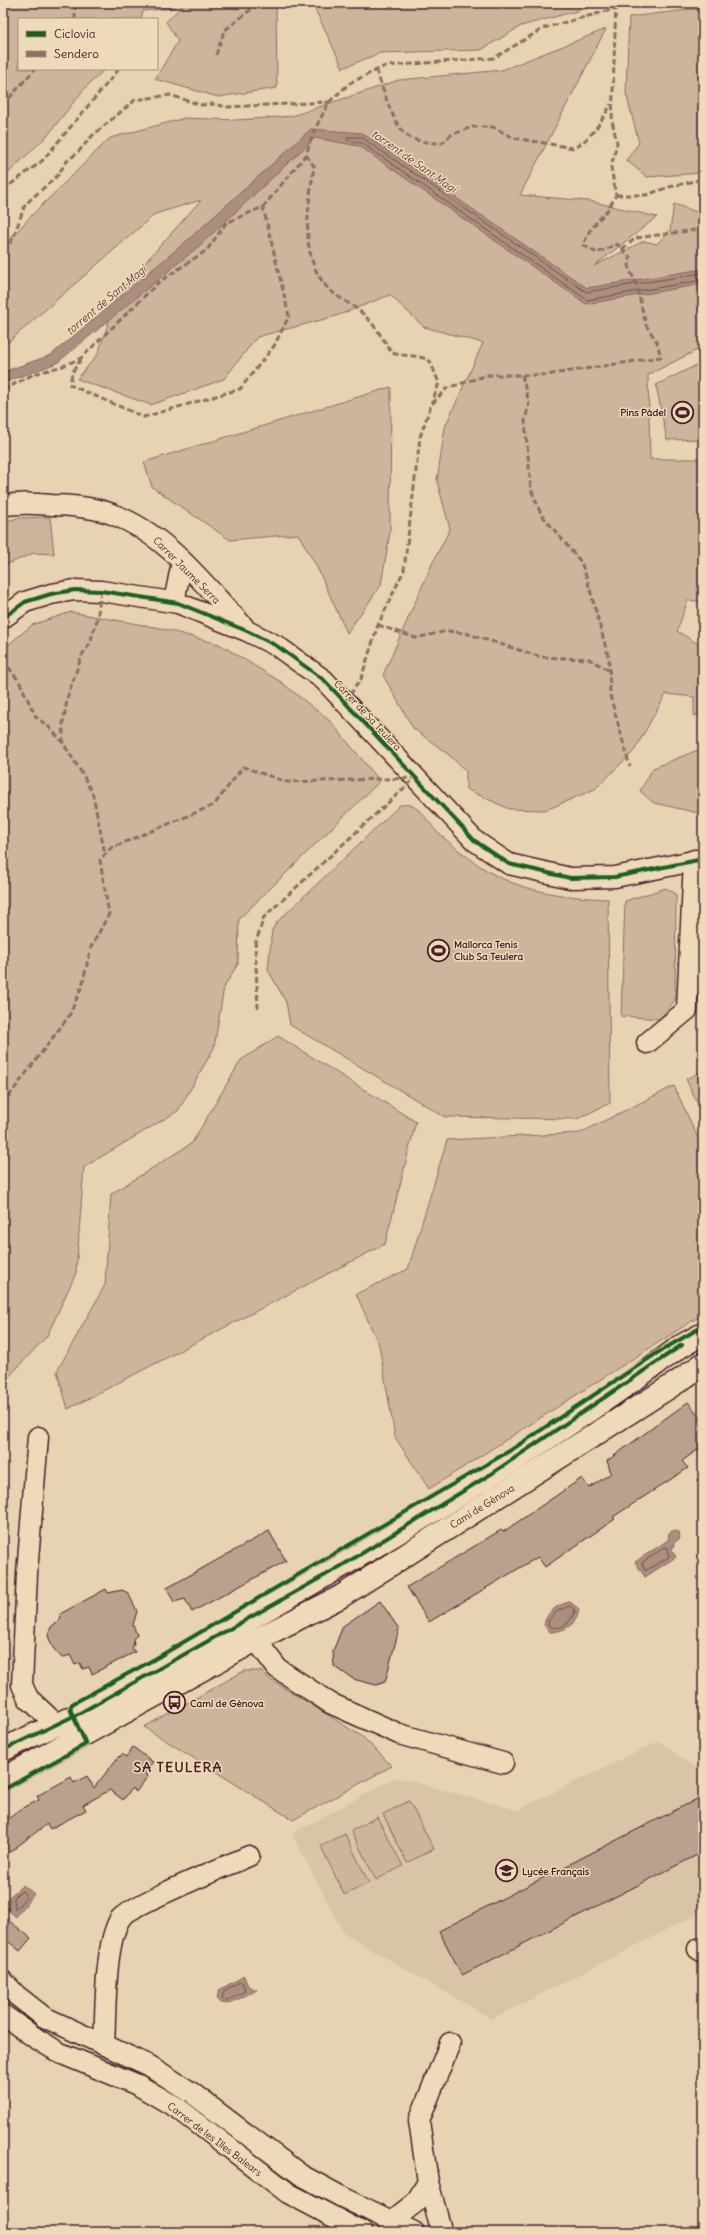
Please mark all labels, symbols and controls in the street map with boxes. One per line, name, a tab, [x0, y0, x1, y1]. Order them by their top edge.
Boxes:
legend	[18, 18, 158, 70]
text: Ciclovía	[54, 26, 96, 41]
text: Sendero	[54, 46, 99, 61]
water label: torrent de Sant Magí	[369, 126, 461, 197]
water label: torrent de Sant Magí	[63, 261, 151, 338]
sports icon: Pins Pàdel	[669, 399, 695, 425]
place label: Pins Pàdel	[620, 406, 666, 419]
street label: Carrer Jaume Serra	[150, 534, 223, 607]
street label: Carrer de Sa Teulera	[331, 677, 404, 754]
sports icon: Mallorca Tenis Club Sa Teulera	[426, 937, 452, 963]
place label: Mallorca Tenis Club Sa Teulera	[454, 938, 524, 963]
street label: Camí de Gènova	[448, 1481, 517, 1531]
bus stop icon: Camí de Gènova	[162, 1690, 188, 1716]
place label: Camí de Gènova	[190, 1697, 264, 1710]
district label: SA TEULERA	[134, 1758, 222, 1776]
school or university icon: Lycée Français	[494, 1858, 520, 1884]
place label: Lycée Français	[522, 1865, 590, 1878]
street label: Carrer de les Illes Balears	[165, 2099, 265, 2180]

